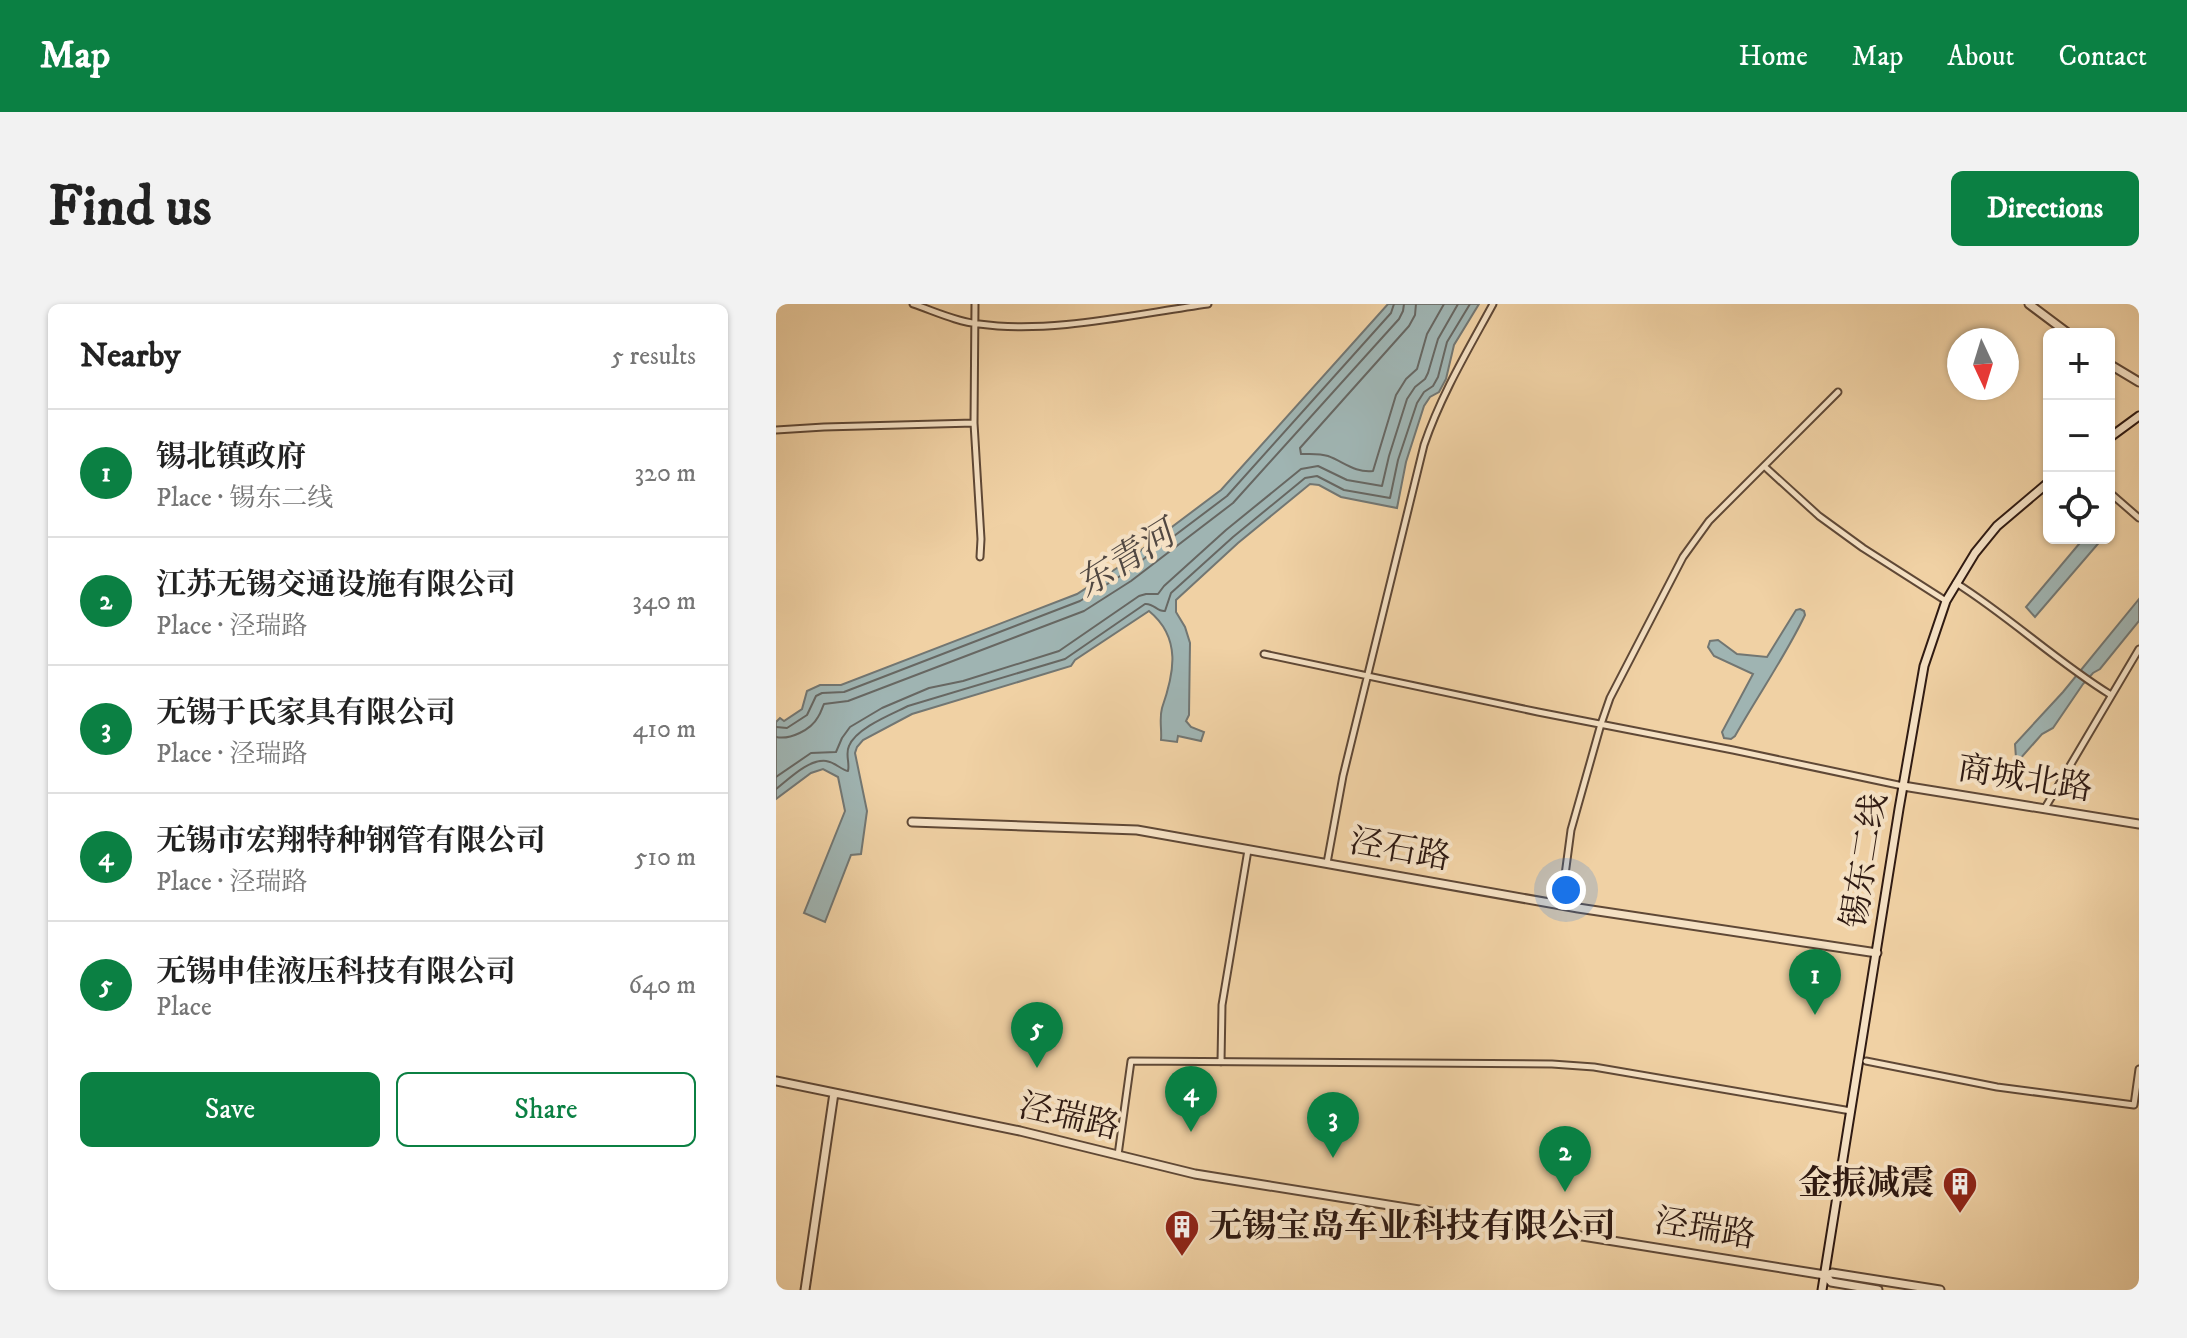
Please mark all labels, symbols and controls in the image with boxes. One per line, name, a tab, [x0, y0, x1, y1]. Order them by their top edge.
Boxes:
text: Map	[40, 32, 110, 80]
text: Home	[1739, 39, 1808, 74]
text: Map	[1852, 39, 1903, 74]
text: About	[1947, 39, 2014, 74]
text: Contact	[2058, 39, 2147, 74]
button: Directions	[1951, 171, 2139, 246]
text: Find us	[48, 173, 212, 243]
north arrow	[1947, 328, 2019, 400]
map controls	[2043, 328, 2115, 544]
button: +	[2043, 328, 2115, 400]
text: Nearby	[80, 335, 181, 377]
text: 5 results	[611, 340, 696, 373]
button: −	[2043, 400, 2115, 472]
text: 锡北镇政府	[156, 439, 306, 476]
text: 1	[101, 457, 111, 490]
text: 320 m	[634, 457, 696, 490]
button: locate	[2043, 472, 2115, 544]
text: Place · 锡东二线	[156, 482, 333, 515]
water label: 东青河	[1068, 509, 1189, 608]
text: 江苏无锡交通设施有限公司	[156, 567, 516, 604]
text: 2	[100, 585, 112, 618]
text: 340 m	[632, 585, 696, 618]
text: Place · 泾瑞路	[156, 610, 307, 643]
text: 无锡于氏家具有限公司	[156, 695, 456, 732]
text: 3	[101, 713, 111, 746]
text: 410 m	[632, 713, 696, 746]
text: Place · 泾瑞路	[156, 738, 307, 771]
street label: 商城北路	[1955, 748, 2095, 810]
street label: 锡东二线	[1834, 791, 1896, 931]
street label: 泾石路	[1346, 820, 1454, 880]
text: 无锡市宏翔特种钢管有限公司	[156, 823, 546, 860]
text: 4	[99, 841, 113, 874]
text: 510 m	[635, 841, 696, 874]
text: Place · 泾瑞路	[156, 866, 307, 899]
your location	[1546, 870, 1586, 910]
pin: 1	[1789, 949, 1841, 1015]
text: 无锡申佳液压科技有限公司	[156, 954, 516, 991]
text: 5	[100, 969, 112, 1002]
text: 640 m	[628, 969, 696, 1002]
text: Place	[156, 991, 212, 1024]
pin: 5	[1011, 1002, 1063, 1068]
pin: 4	[1165, 1066, 1217, 1132]
button: Save	[80, 1072, 380, 1147]
button: Share	[396, 1072, 696, 1147]
street label: 泾瑞路	[1015, 1085, 1123, 1149]
pin: 3	[1307, 1092, 1359, 1158]
pin: 2	[1539, 1126, 1591, 1192]
place label: 金振减震	[1798, 1163, 1934, 1205]
building icon: 金振减震	[1941, 1165, 1979, 1215]
street label: 泾瑞路	[1651, 1200, 1759, 1258]
place label: 无锡宝岛车业科技有限公司	[1208, 1206, 1616, 1248]
building icon: 无锡宝岛车业科技有限公司	[1163, 1208, 1201, 1258]

